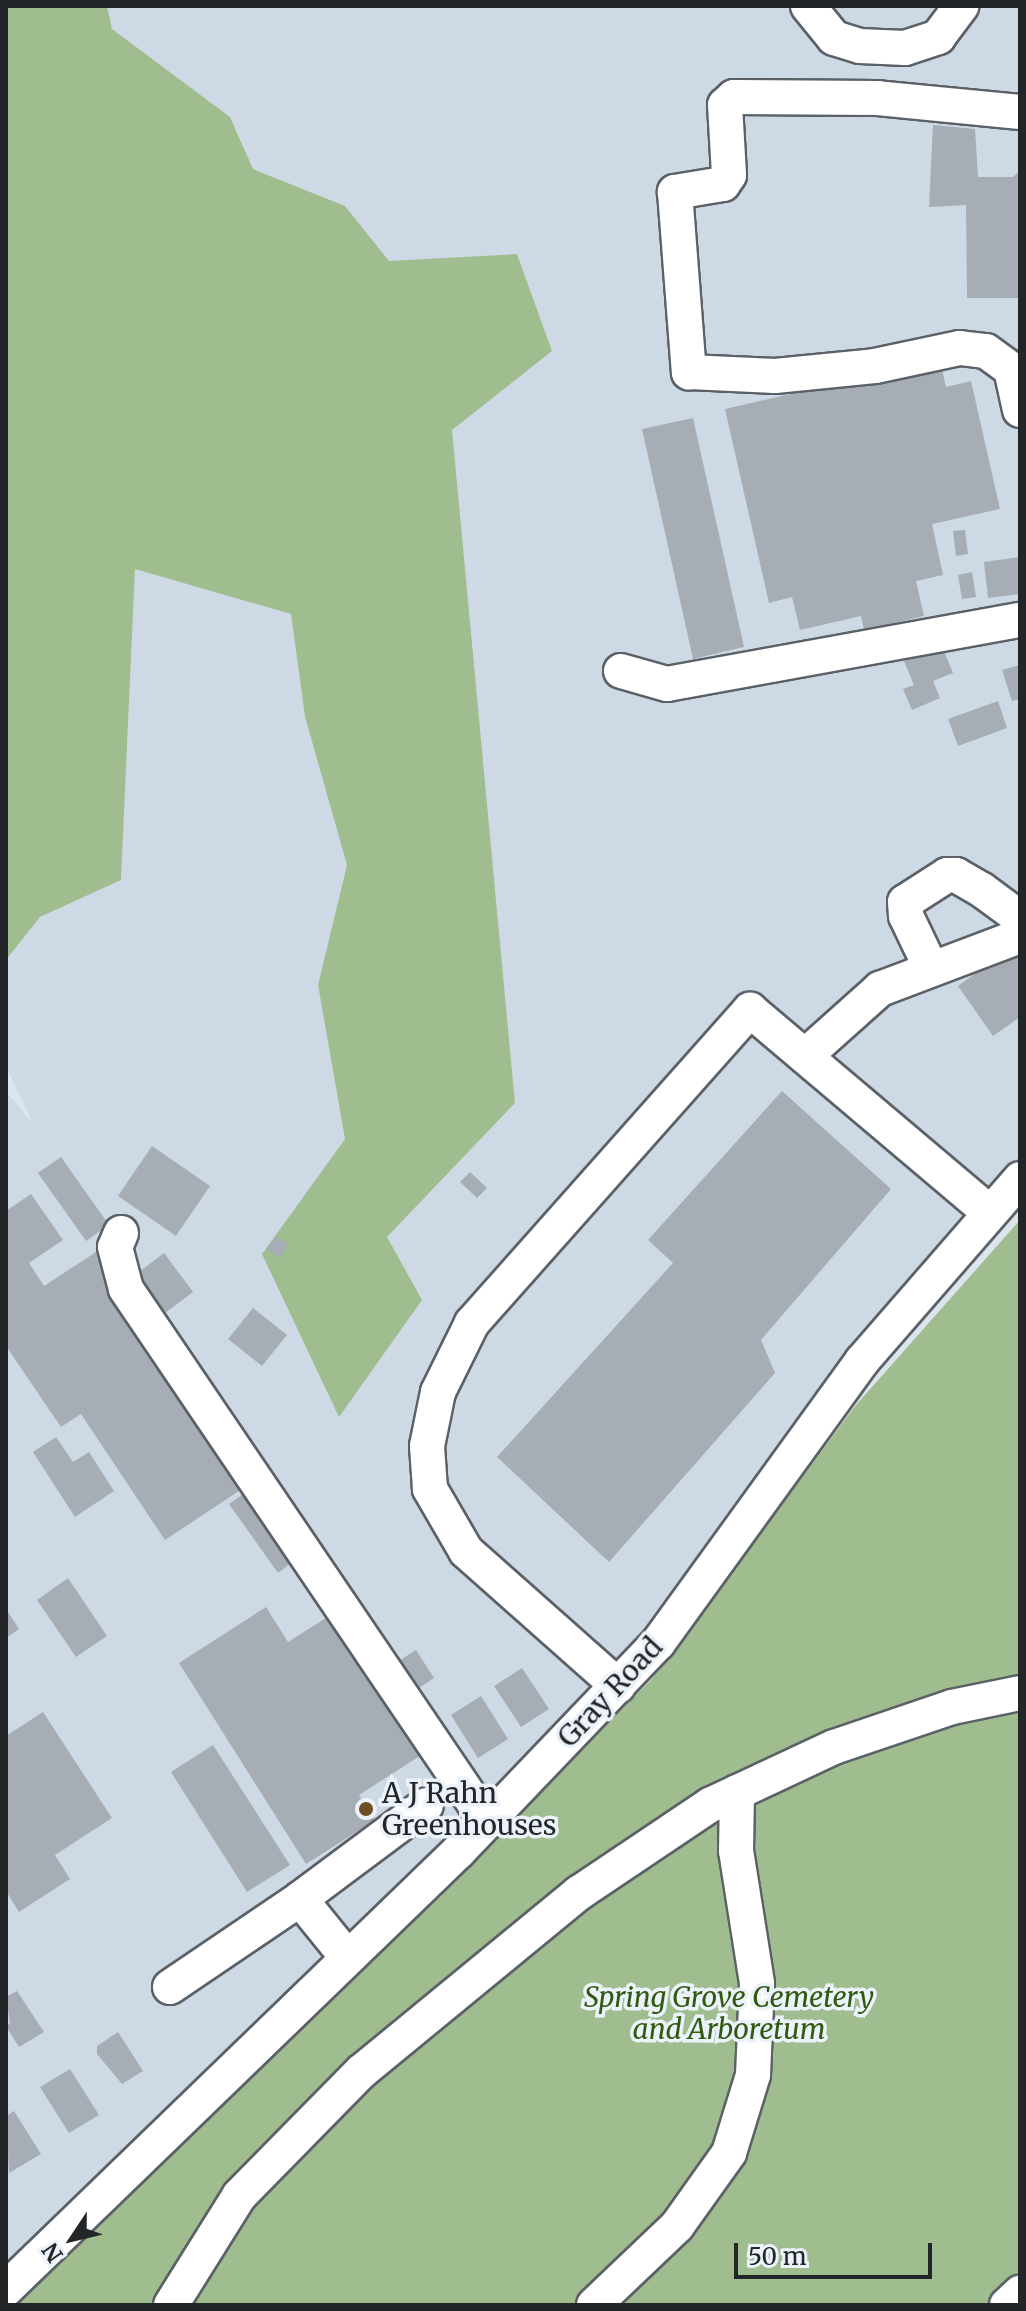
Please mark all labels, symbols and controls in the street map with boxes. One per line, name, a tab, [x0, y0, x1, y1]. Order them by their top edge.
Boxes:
street label: Gray Road	[551, 1630, 669, 1754]
place label: A J Rahn Greenhouses	[382, 1776, 557, 1842]
marker: A J Rahn Greenhouses	[357, 1800, 375, 1818]
park label: Spring Grove Cemetery and Arboretum	[584, 1980, 874, 2046]
north arrow	[32, 2199, 112, 2279]
scale bar	[738, 2227, 936, 2277]
text: N	[36, 2238, 69, 2268]
text: 50 m	[748, 2241, 807, 2272]

